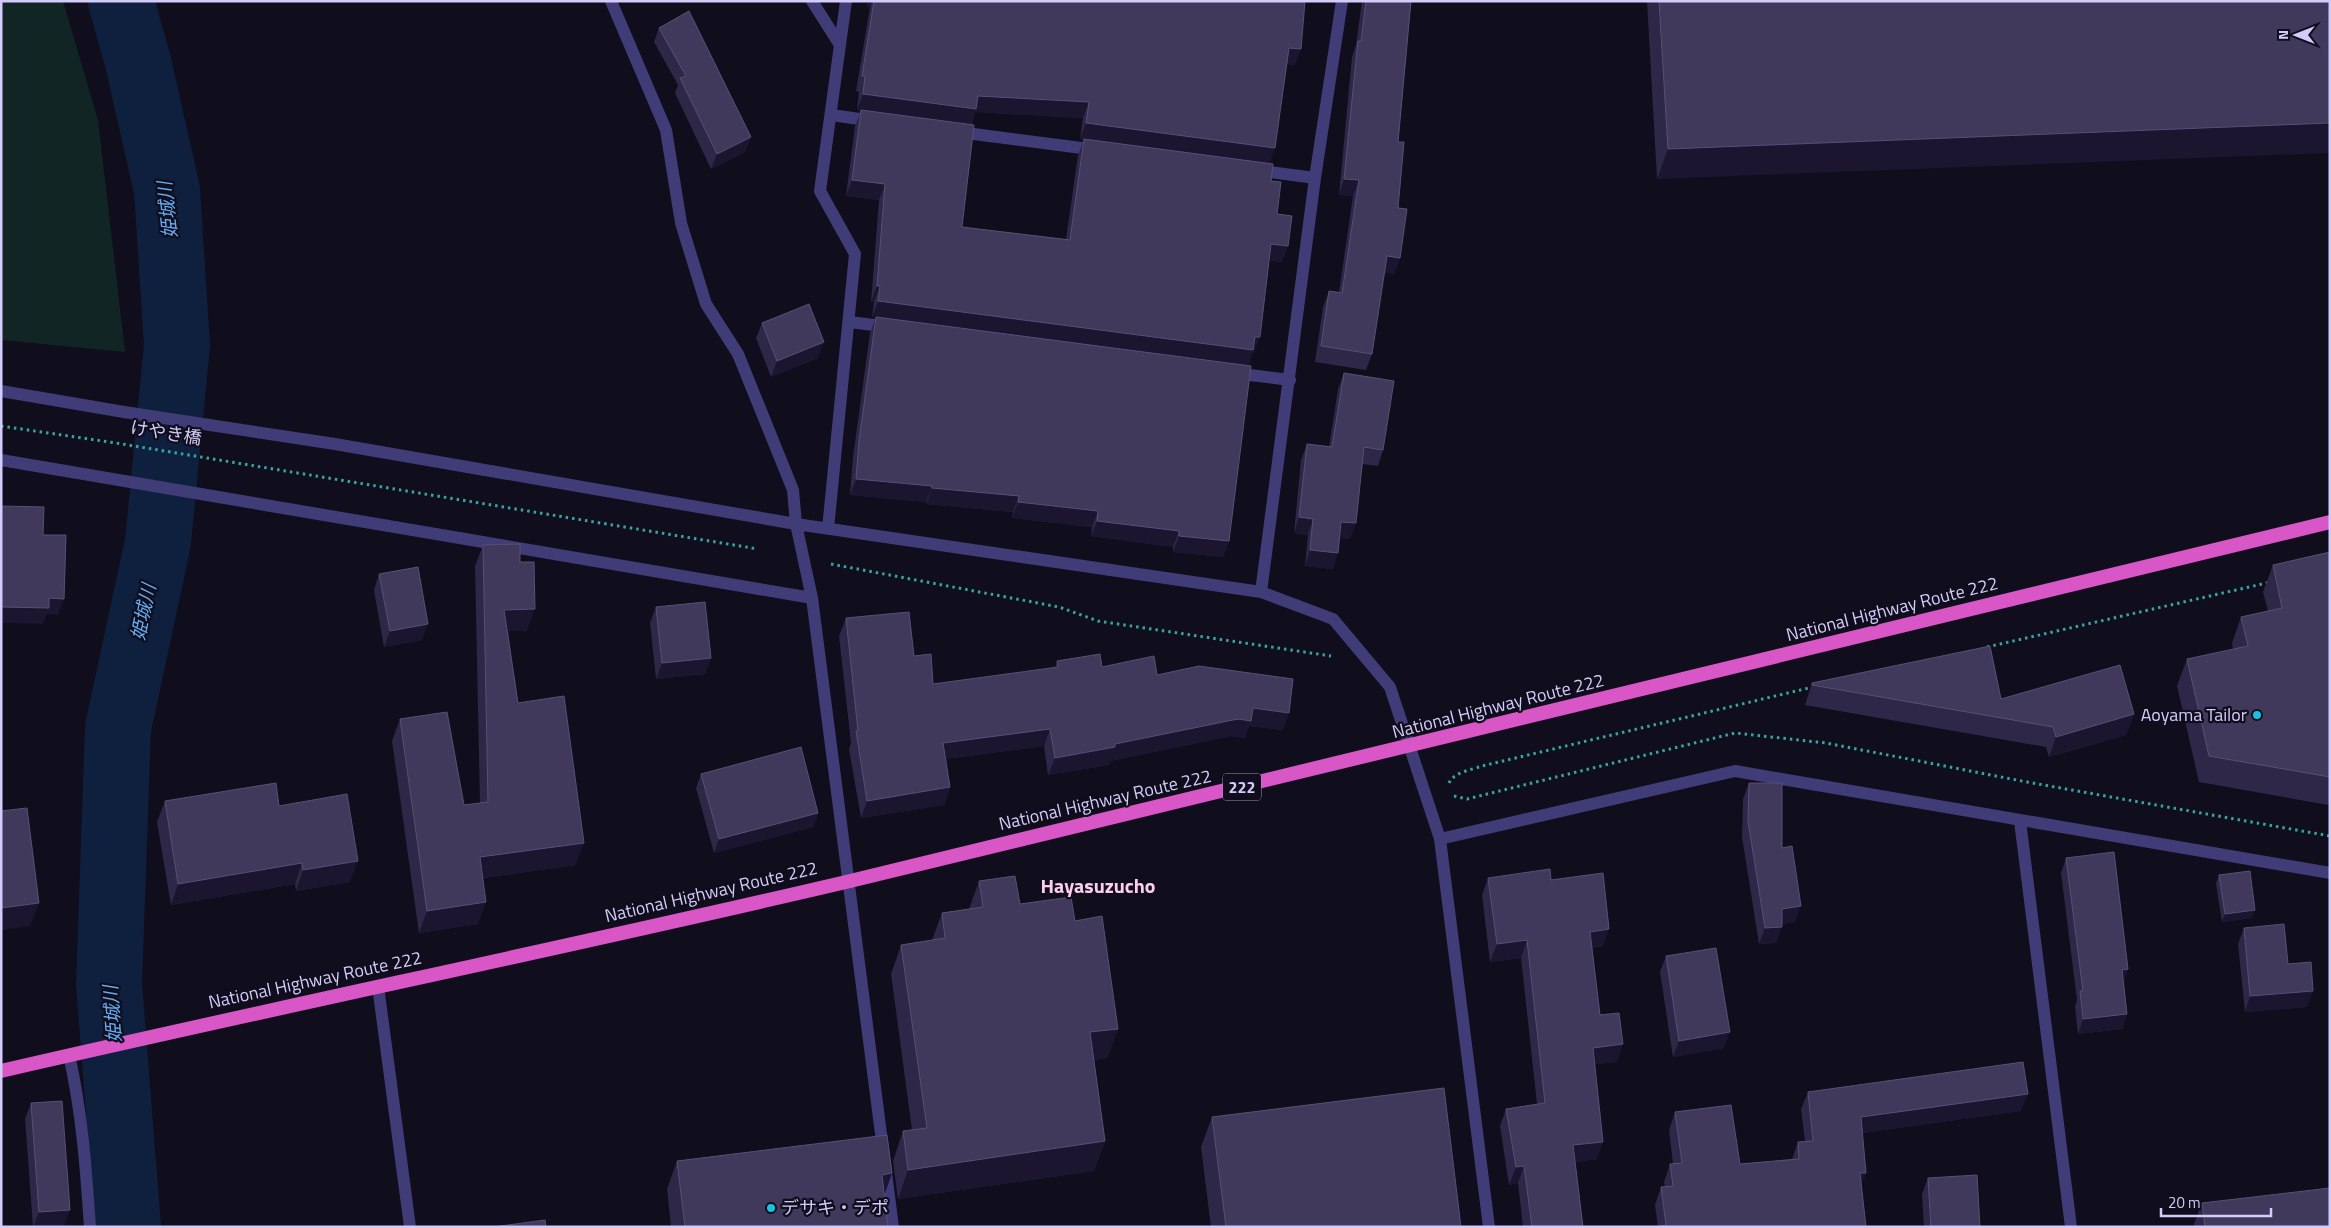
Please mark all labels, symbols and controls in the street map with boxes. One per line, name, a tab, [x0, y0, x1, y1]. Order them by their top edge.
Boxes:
north arrow	[2271, 10, 2321, 60]
text: N	[2272, 30, 2293, 40]
water label: 姫城川	[149, 178, 184, 240]
street label: けやき橋	[128, 414, 204, 451]
street label: National Highway Route 222	[1783, 569, 2001, 648]
water label: 姫城川	[122, 579, 163, 643]
street label: National Highway Route 222	[1389, 666, 1607, 745]
place label: Aoyama Tailor	[2141, 701, 2247, 728]
marker: Aoyama Tailor	[2251, 709, 2263, 721]
street label: National Highway Route 222	[996, 762, 1214, 837]
road number: 222	[1223, 774, 1261, 800]
street label: National Highway Route 222	[602, 854, 820, 929]
district label: Hayasuzucho	[1041, 870, 1155, 901]
street label: National Highway Route 222	[206, 944, 424, 1015]
water label: 姫城川	[95, 983, 128, 1043]
scale bar	[2161, 1186, 2271, 1218]
text: 20 m	[2168, 1191, 2201, 1214]
place label: デサキ・デポ	[781, 1194, 889, 1221]
marker: デサキ・デポ	[765, 1202, 777, 1214]

